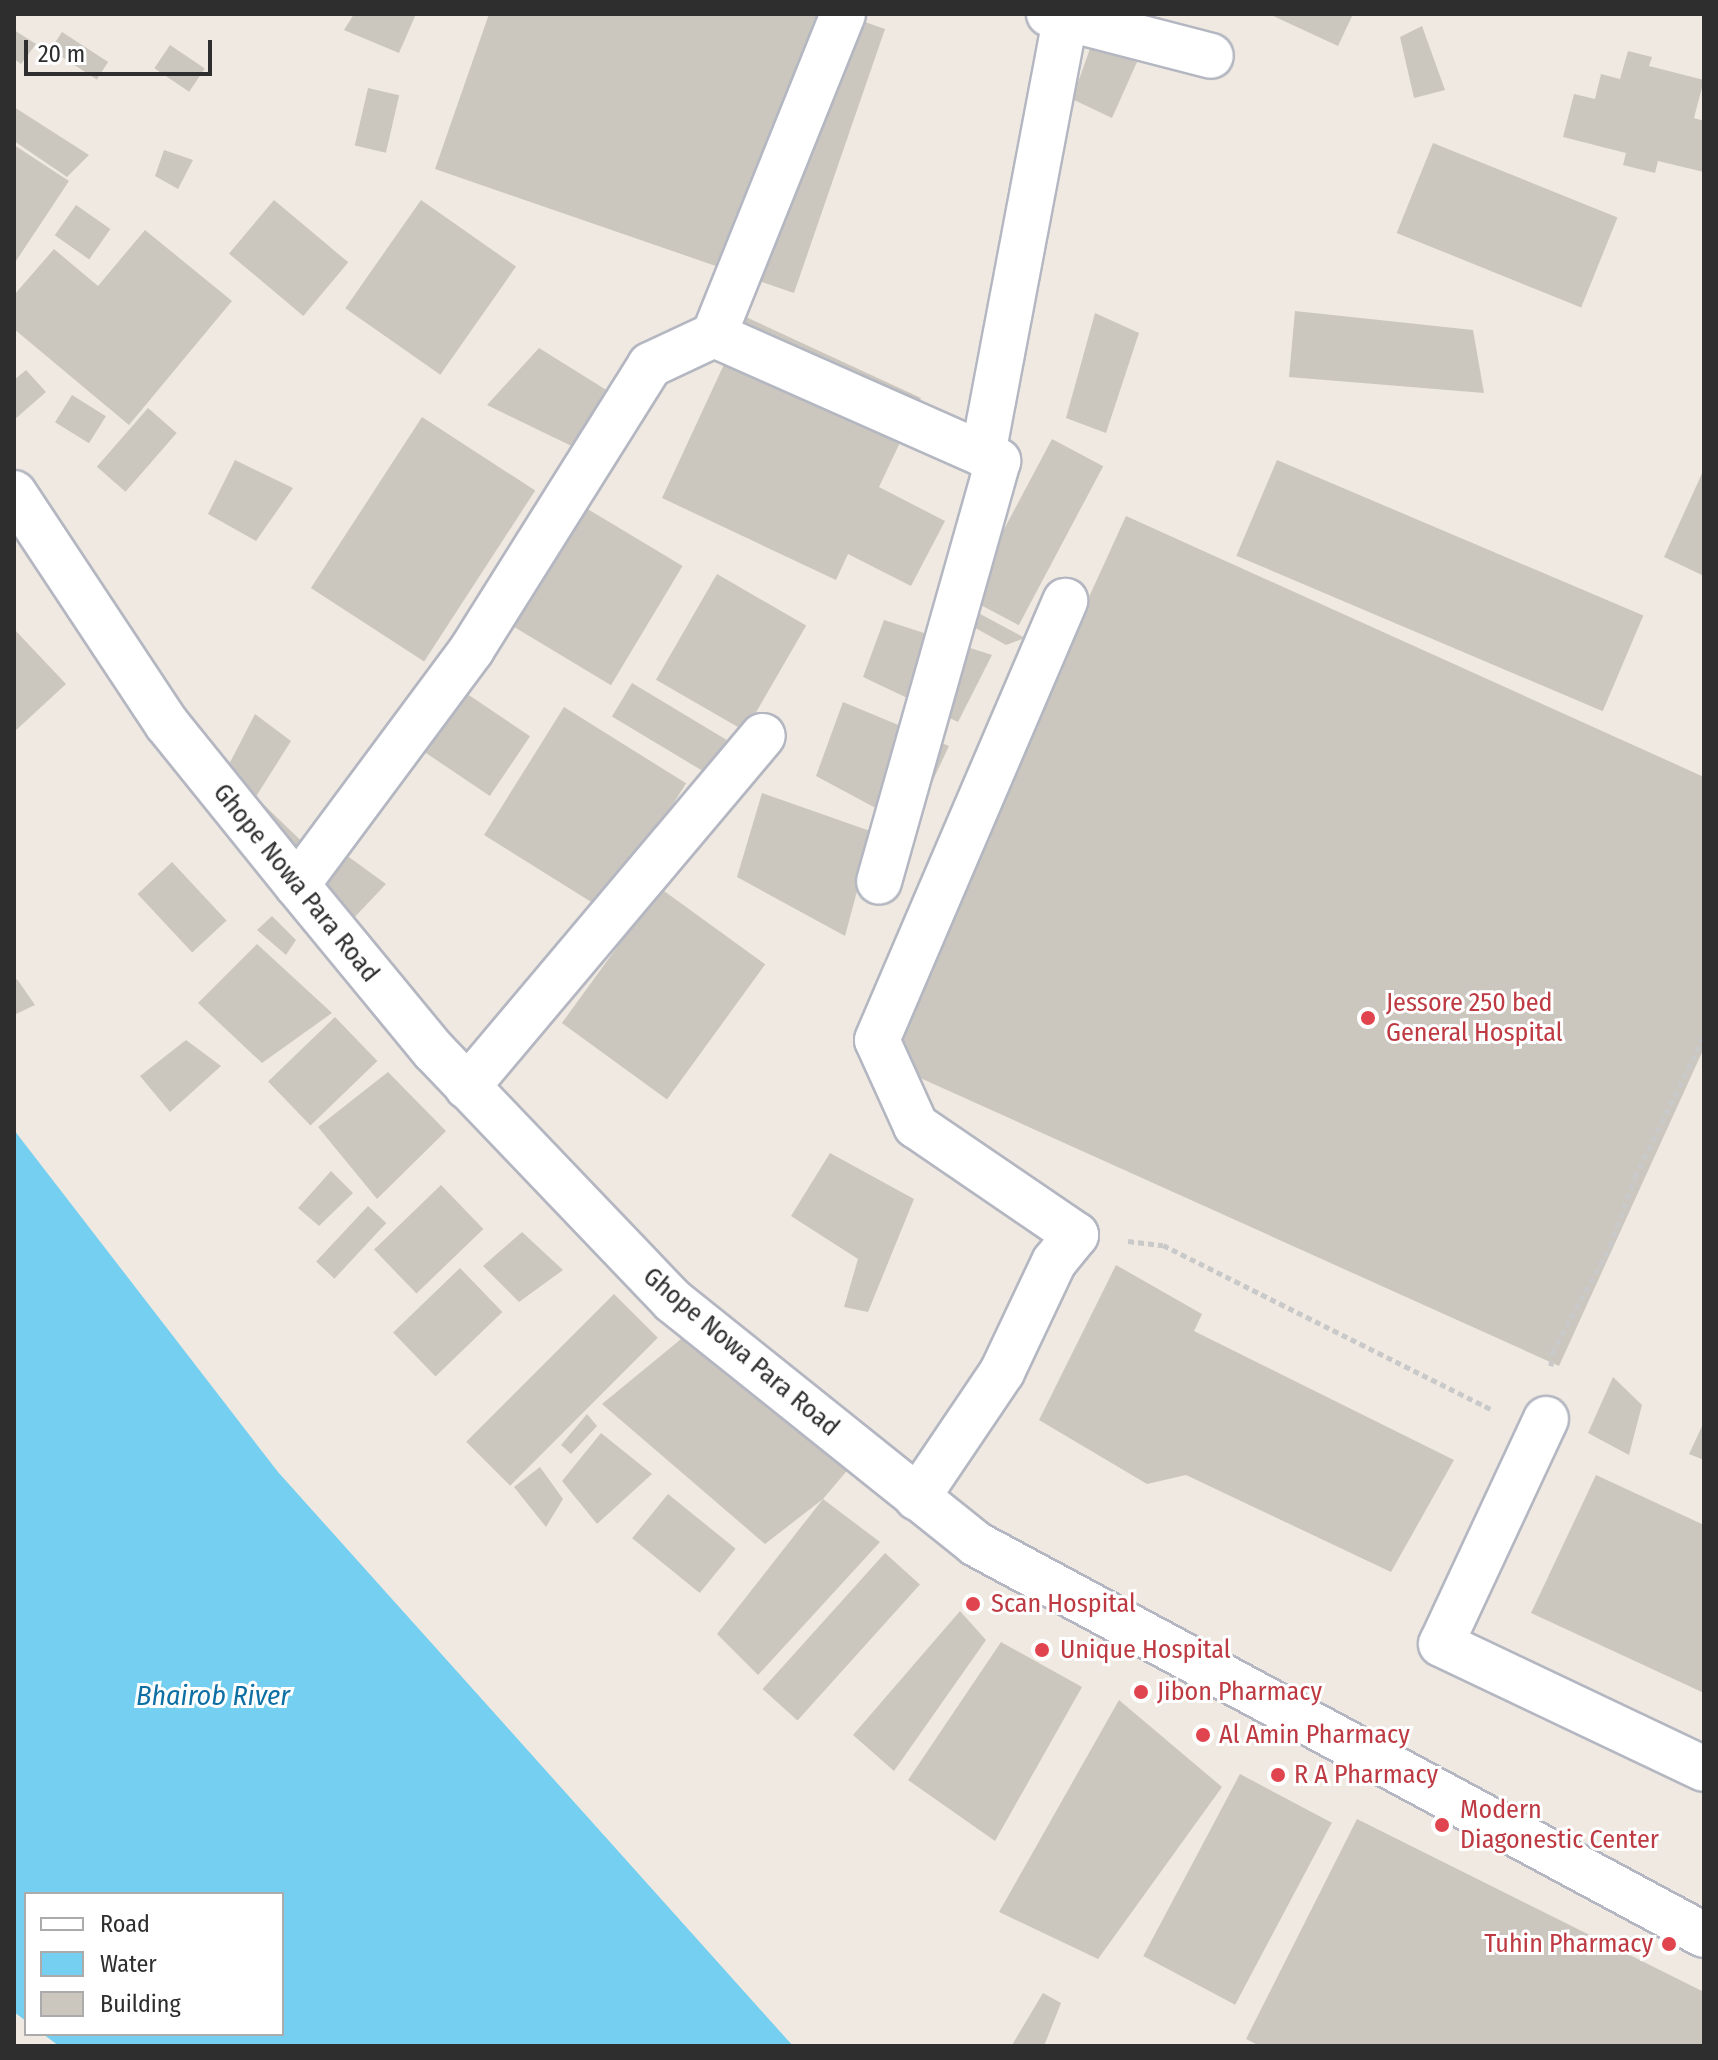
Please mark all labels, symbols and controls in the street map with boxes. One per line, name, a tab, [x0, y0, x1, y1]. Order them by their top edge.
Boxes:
scale bar	[28, 24, 216, 74]
text: 20 m	[38, 40, 85, 68]
street label: Ghope Nowa Para Road	[206, 778, 386, 988]
place label: Jessore 250 bed General Hospital	[1386, 987, 1563, 1048]
marker: Jessore 250 bed General Hospital	[1357, 1007, 1379, 1029]
street label: Ghope Nowa Para Road	[637, 1261, 845, 1443]
place label: Scan Hospital	[991, 1588, 1136, 1620]
marker: Scan Hospital	[962, 1593, 984, 1615]
place label: Unique Hospital	[1060, 1634, 1231, 1666]
marker: Unique Hospital	[1031, 1639, 1053, 1661]
place label: Jibon Pharmacy	[1157, 1676, 1322, 1708]
water label: Bhairob River	[136, 1679, 290, 1713]
marker: Jibon Pharmacy	[1132, 1683, 1150, 1701]
place label: Al Amin Pharmacy	[1219, 1719, 1410, 1751]
marker: Al Amin Pharmacy	[1194, 1726, 1212, 1744]
place label: R A Pharmacy	[1294, 1759, 1438, 1791]
marker: R A Pharmacy	[1269, 1766, 1287, 1784]
place label: Modern Diagonestic Center	[1460, 1794, 1659, 1856]
marker: Modern Diagonestic Center	[1431, 1814, 1453, 1836]
legend	[24, 1892, 284, 2036]
text: Road	[100, 1910, 150, 1938]
place label: Tuhin Pharmacy	[1484, 1928, 1653, 1960]
marker: Tuhin Pharmacy	[1660, 1935, 1678, 1953]
text: Water	[100, 1950, 157, 1978]
text: Building	[100, 1990, 181, 2018]

